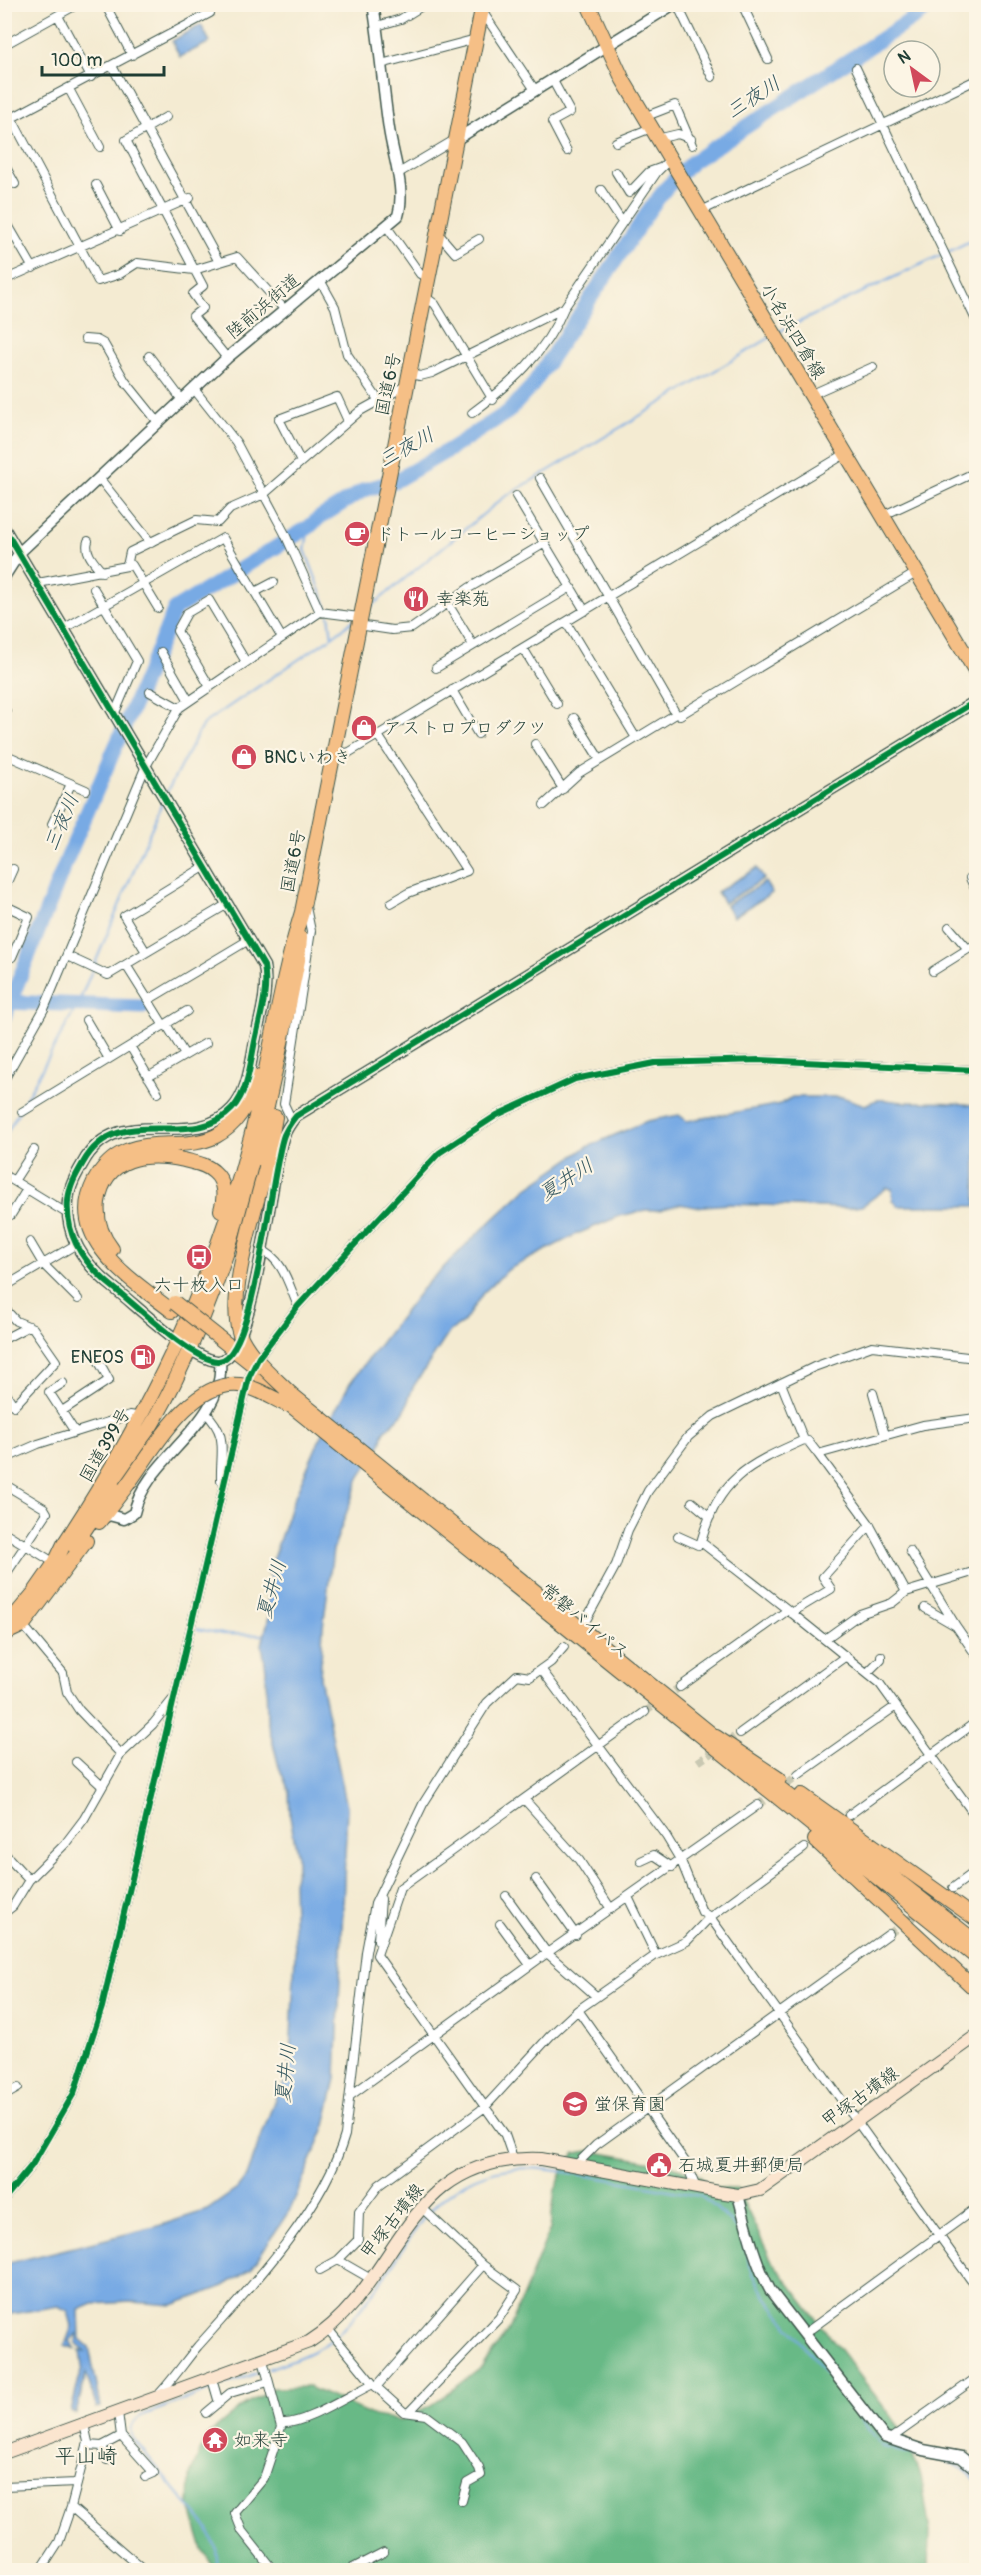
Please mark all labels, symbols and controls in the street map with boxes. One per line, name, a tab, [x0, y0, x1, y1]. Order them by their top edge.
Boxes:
scale bar	[42, 39, 164, 77]
north arrow	[882, 39, 942, 99]
text: N	[894, 46, 915, 69]
text: 100 m	[51, 49, 103, 72]
water label: 三夜川	[721, 71, 785, 124]
street label: 陸前浜街道	[221, 269, 305, 344]
street label: 小名浜四倉線	[755, 279, 830, 383]
street label: 国道6号	[371, 350, 406, 418]
water label: 三夜川	[374, 422, 439, 473]
cafe icon: ドトールコーヒーショップ	[342, 519, 372, 549]
place label: ドトールコーヒーショップ	[376, 523, 589, 546]
restaurant icon: 幸楽苑	[401, 584, 431, 614]
place label: 幸楽苑	[436, 588, 490, 611]
shop icon: アストロプロダクツ	[349, 713, 379, 743]
place label: アストロプロダクツ	[384, 717, 546, 740]
shop icon: BNCいわき	[229, 742, 259, 772]
place label: BNCいわき	[264, 746, 351, 769]
water label: 三夜川	[38, 790, 85, 855]
street label: 国道6号	[276, 827, 311, 895]
water label: 夏井川	[534, 1153, 598, 1206]
bus stop icon: 六十枚入口	[184, 1242, 214, 1272]
place label: 六十枚入口	[154, 1274, 244, 1297]
fuel station icon: ENEOS	[128, 1342, 158, 1372]
place label: ENEOS	[71, 1346, 124, 1369]
street label: 国道399号	[75, 1404, 136, 1487]
water label: 夏井川	[251, 1557, 292, 1621]
street label: 常磐バイパス	[536, 1579, 634, 1664]
water label: 夏井川	[270, 2042, 301, 2104]
street label: 甲塚古墳線	[817, 2062, 903, 2133]
school or university icon: 蛍保育園	[560, 2089, 590, 2119]
place label: 蛍保育園	[594, 2093, 666, 2116]
public building icon: 石城夏井郵便局	[644, 2150, 674, 2180]
place label: 石城夏井郵便局	[678, 2154, 804, 2177]
street label: 甲塚古墳線	[356, 2179, 429, 2264]
temple icon: 如来寺	[200, 2425, 230, 2455]
place label: 如来寺	[234, 2429, 288, 2452]
district label: 平山崎	[55, 2443, 118, 2470]

